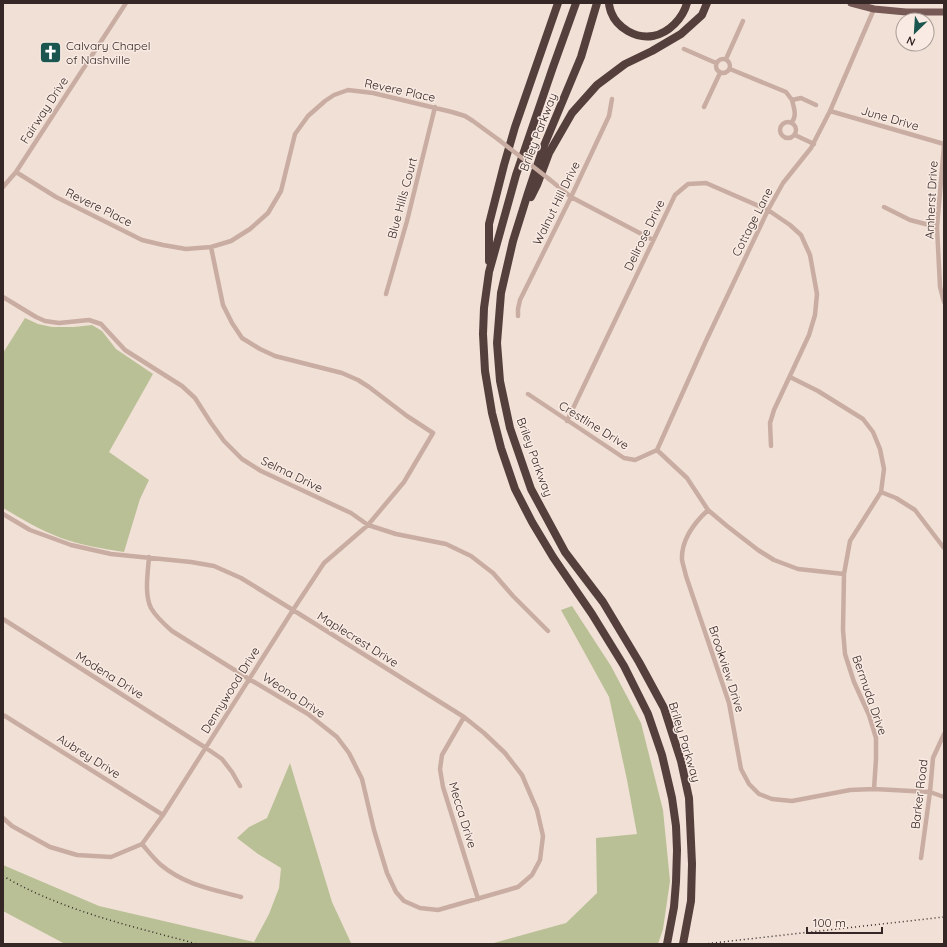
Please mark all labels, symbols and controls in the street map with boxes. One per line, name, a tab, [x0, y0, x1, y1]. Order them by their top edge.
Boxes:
north arrow	[895, 12, 935, 52]
text: N	[904, 33, 917, 49]
place label: Calvary Chapel of Nashville	[66, 38, 151, 67]
church icon: Calvary Chapel of Nashville	[38, 39, 64, 65]
street label: Fairway Drive	[17, 73, 71, 146]
street label: Revere Place	[363, 75, 437, 105]
street label: Briley Parkway	[516, 91, 560, 173]
street label: June Drive	[859, 103, 921, 133]
street label: Blue Hills Court	[384, 156, 420, 240]
street label: Walnut Hill Drive	[529, 158, 583, 247]
street label: Amherst Drive	[921, 160, 941, 240]
street label: Revere Place	[63, 184, 135, 230]
street label: Cottage Lane	[728, 185, 776, 259]
street label: Dellrose Drive	[620, 197, 668, 273]
street label: Crestline Drive	[556, 397, 632, 453]
street label: Briley Parkway	[514, 415, 556, 499]
street label: Selma Drive	[259, 453, 325, 495]
street label: Maplecrest Drive	[315, 608, 402, 670]
street label: Brookview Drive	[706, 624, 748, 714]
street label: Dennywood Drive	[197, 644, 263, 736]
street label: Modena Drive	[73, 648, 147, 702]
street label: Bermuda Drive	[849, 653, 891, 737]
street label: Weona Drive	[260, 669, 328, 721]
street label: Briley Parkway	[666, 700, 704, 784]
street label: Aubrey Drive	[55, 731, 124, 781]
street label: Barker Road	[907, 758, 931, 830]
street label: Mecca Drive	[446, 780, 480, 850]
scale bar	[807, 909, 882, 935]
text: 100 m	[813, 915, 846, 930]

